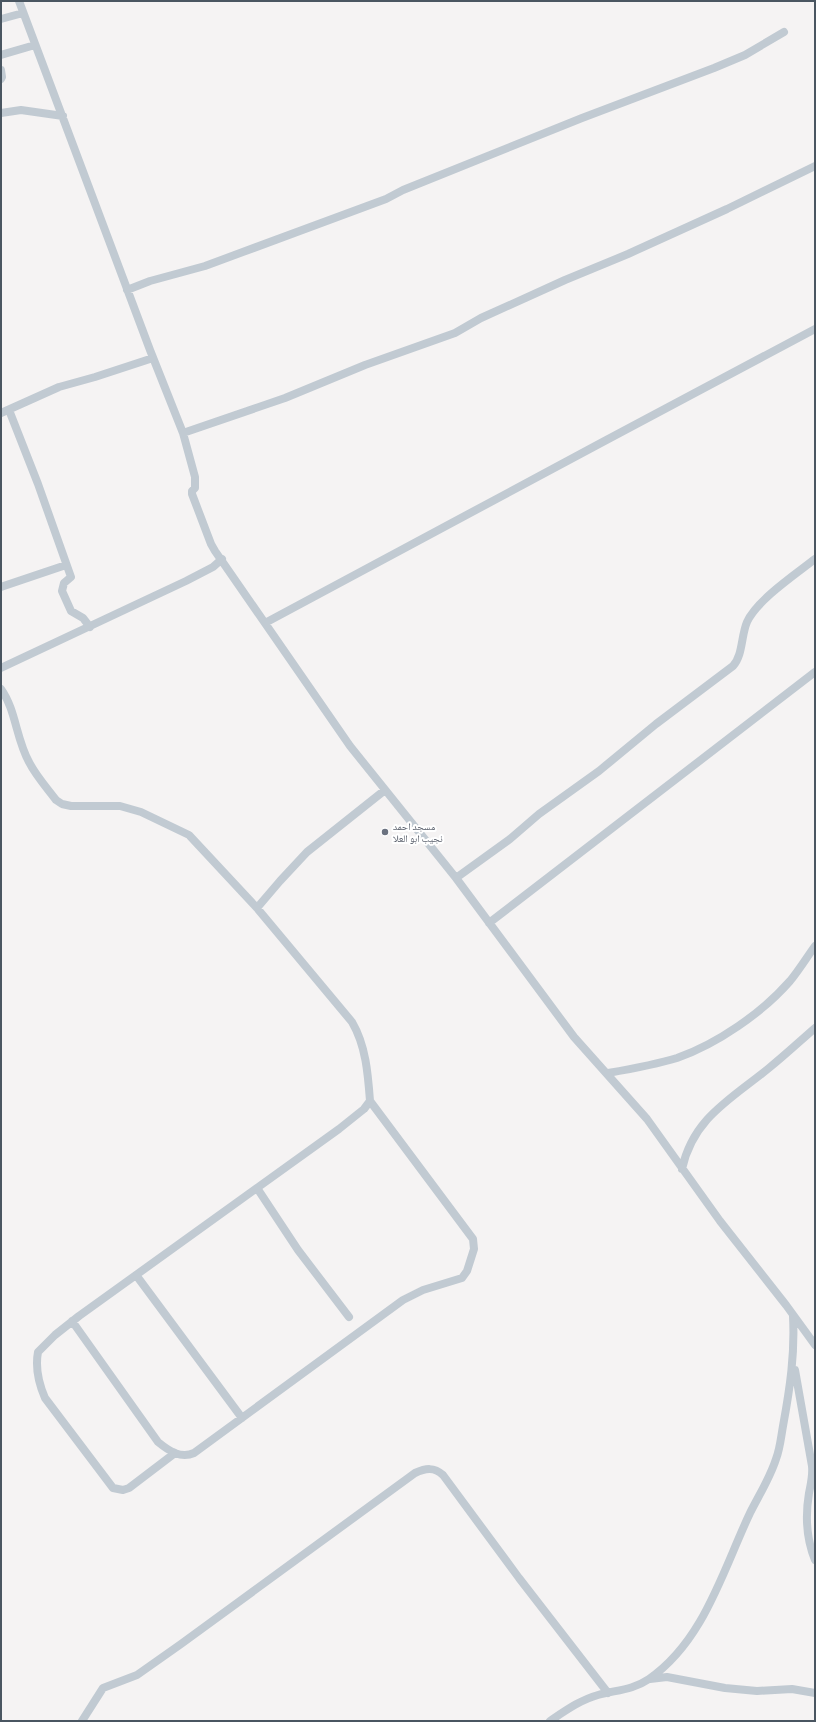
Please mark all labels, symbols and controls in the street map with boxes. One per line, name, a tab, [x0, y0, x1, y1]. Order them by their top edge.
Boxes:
place label: مسجد احمد نجيب ابو العلا	[393, 820, 443, 844]
marker: مسجد احمد نجيب ابو العلا	[380, 827, 390, 837]

